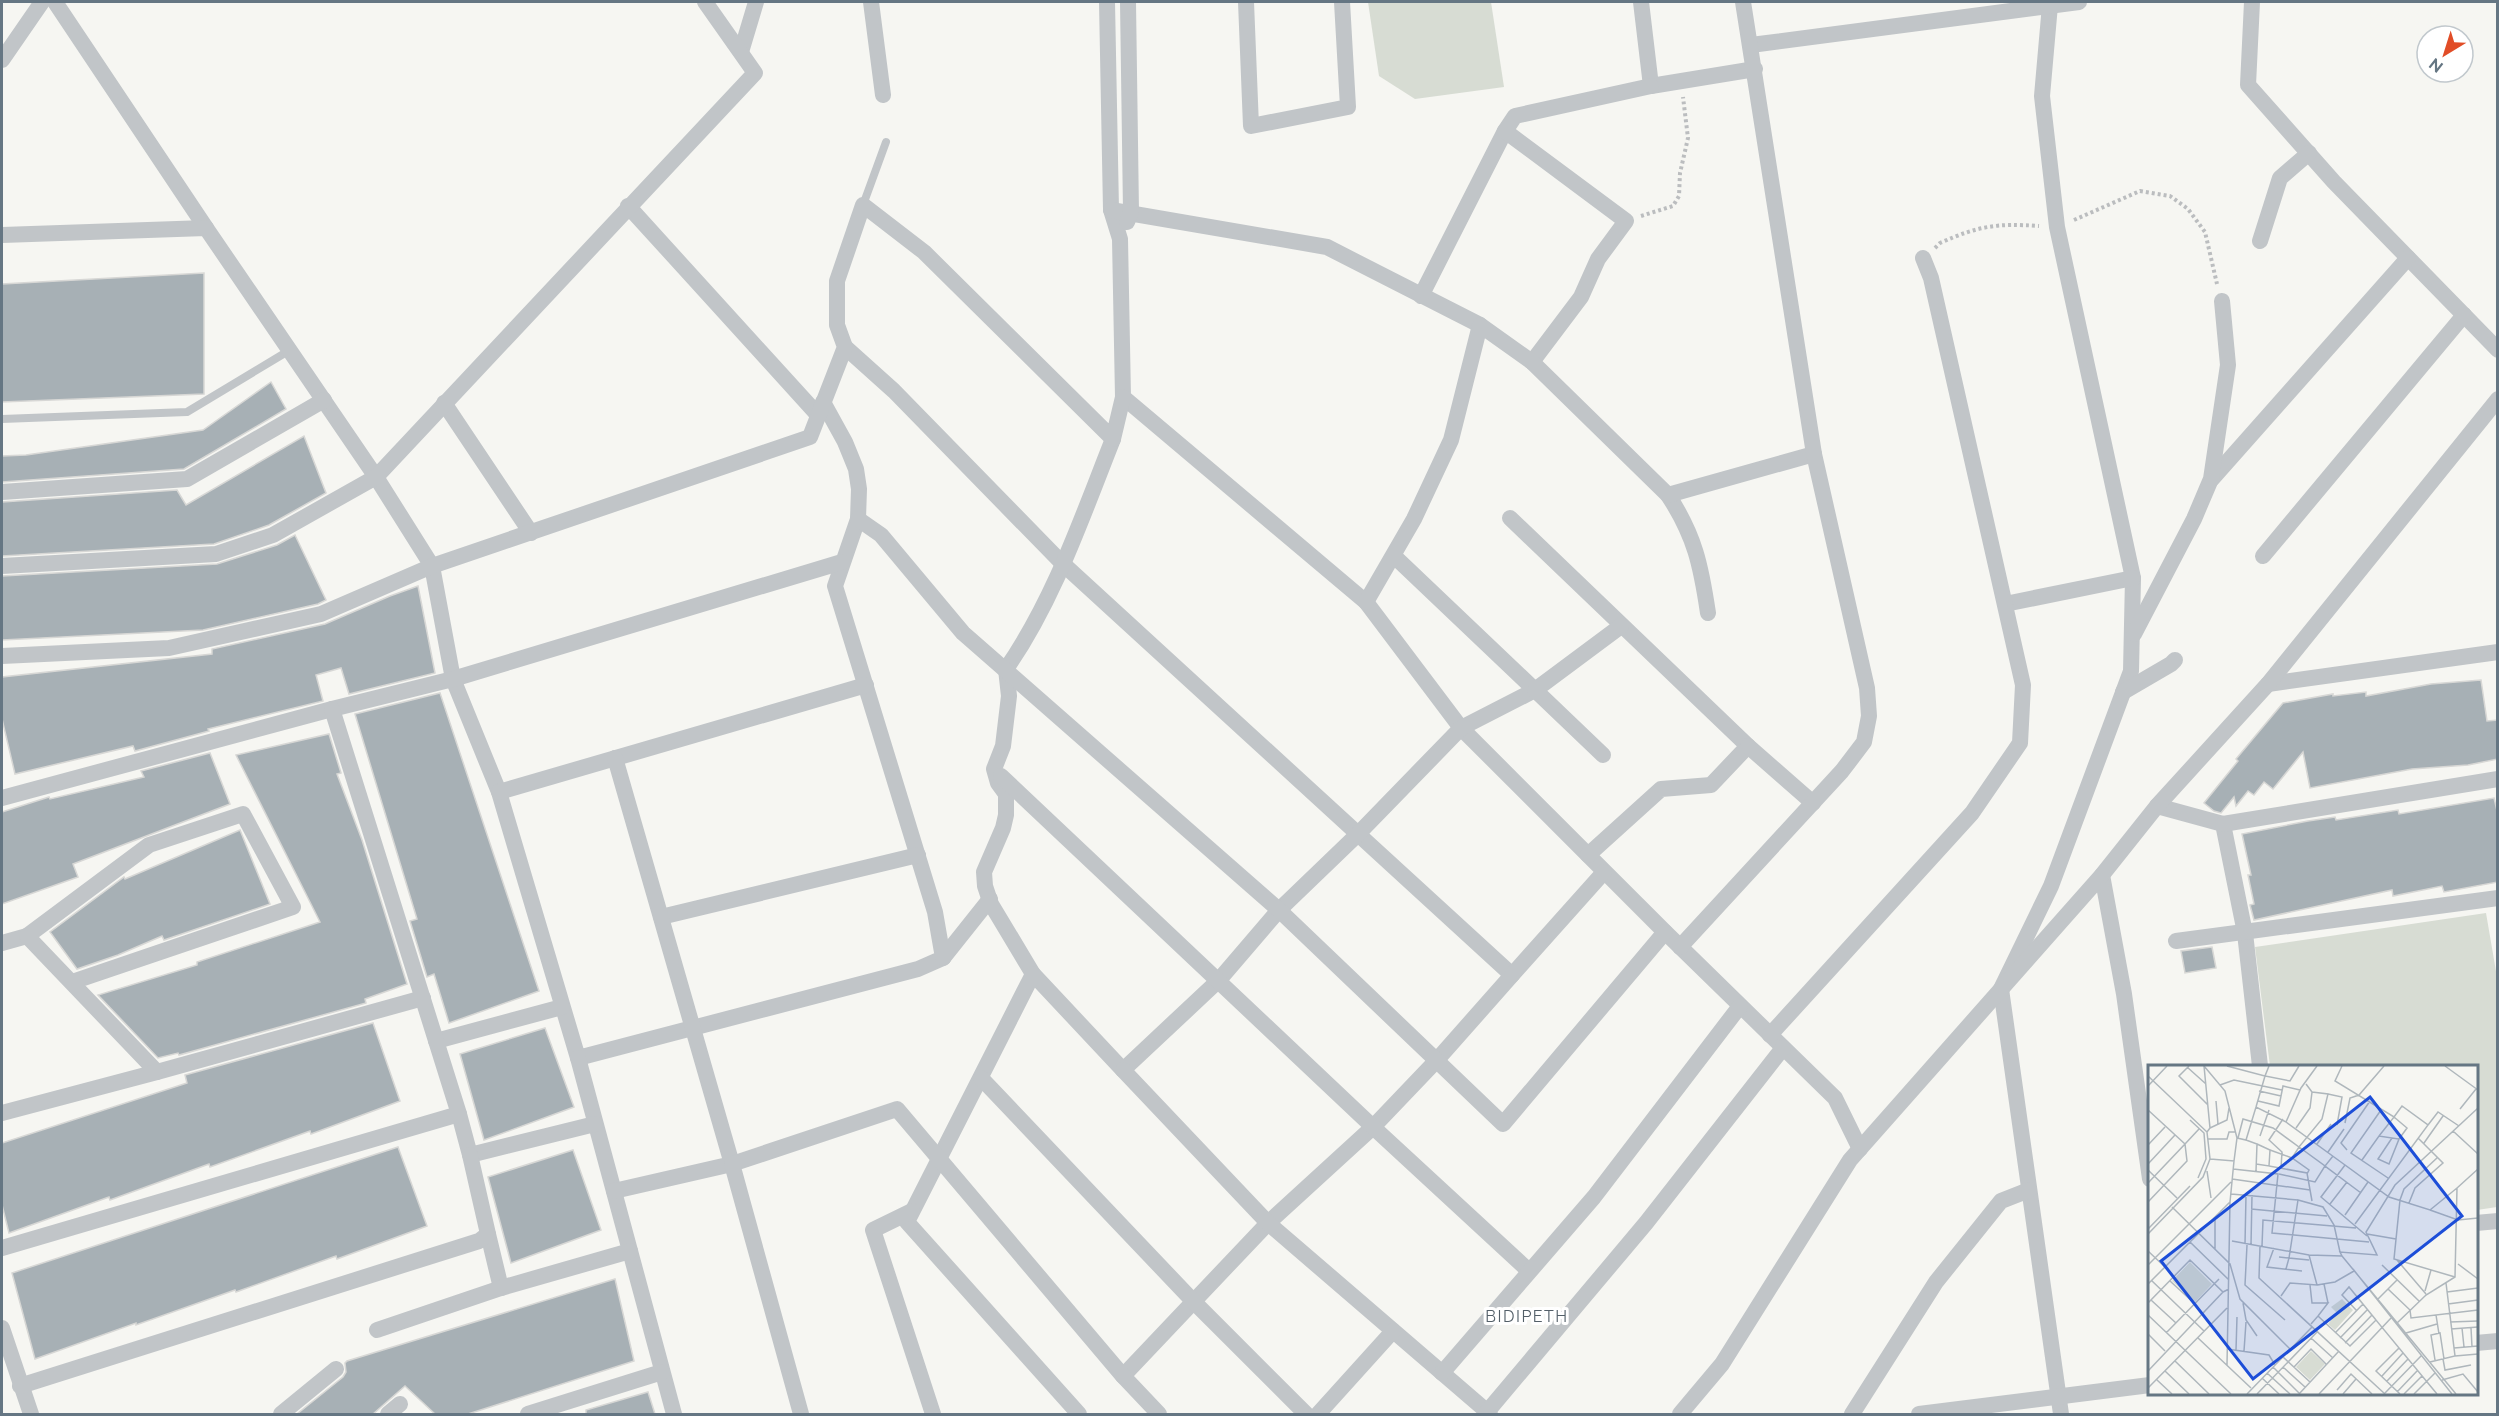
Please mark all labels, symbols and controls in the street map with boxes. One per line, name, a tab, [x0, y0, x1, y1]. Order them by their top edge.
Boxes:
north arrow	[2415, 24, 2475, 84]
text: N	[2425, 54, 2447, 77]
inset map	[2148, 1065, 2478, 1395]
district label: BIDIPETH	[1485, 1307, 1569, 1326]

